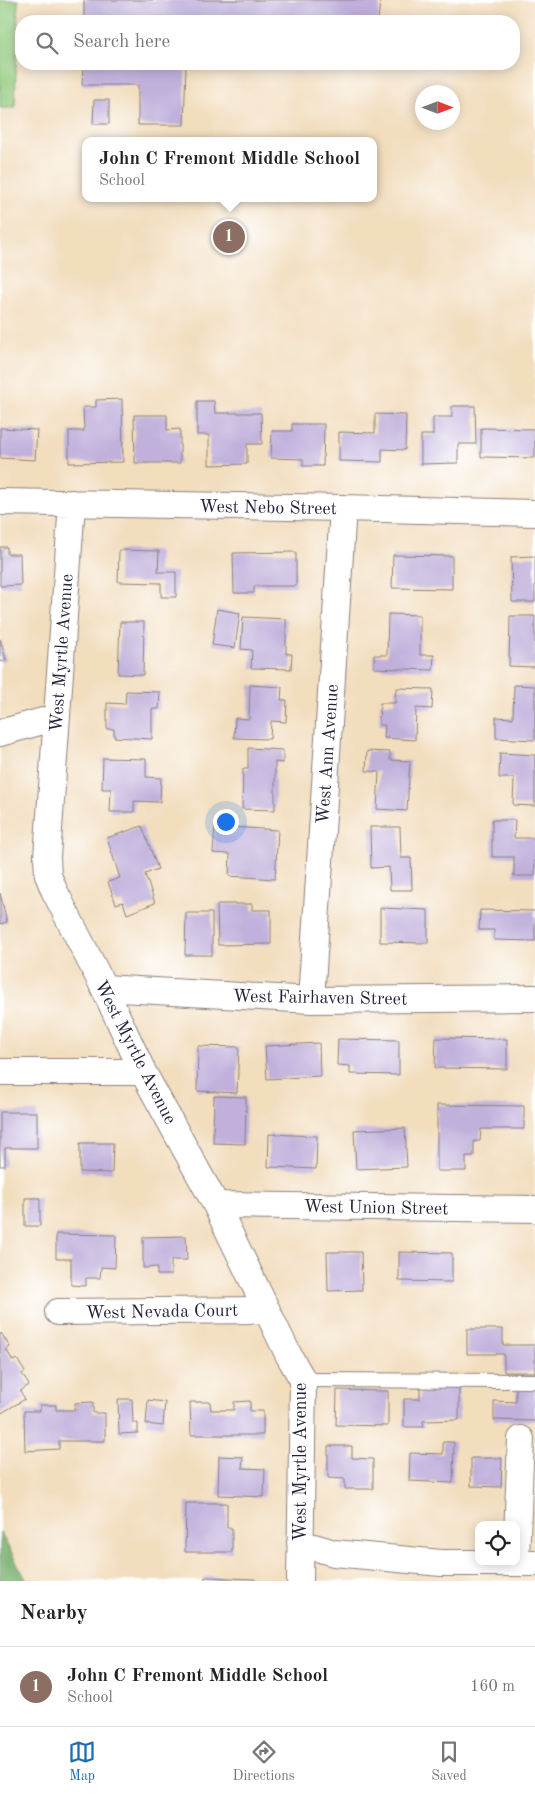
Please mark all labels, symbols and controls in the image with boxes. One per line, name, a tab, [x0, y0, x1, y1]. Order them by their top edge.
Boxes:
search box	[15, 15, 520, 70]
icon: search	[33, 29, 61, 57]
text: Search here	[73, 33, 170, 52]
north arrow	[415, 85, 460, 130]
popup	[82, 137, 377, 202]
text: John C Fremont Middle School	[99, 150, 360, 169]
text: School	[99, 173, 145, 189]
pin: 1	[213, 218, 245, 256]
street label: West Nebo Street	[199, 498, 337, 518]
street label: West Myrtle Avenue	[47, 573, 77, 733]
street label: West Ann Avenue	[314, 683, 342, 825]
your location	[213, 809, 239, 835]
street label: West Myrtle Avenue	[91, 978, 179, 1127]
street label: West Fairhaven Street	[233, 987, 407, 1009]
street label: West Union Street	[303, 1198, 449, 1218]
street label: West Nevada Court	[86, 1302, 238, 1322]
street label: West Myrtle Avenue	[292, 1383, 310, 1541]
map controls	[475, 1521, 520, 1566]
button: locate	[475, 1521, 520, 1566]
text: Nearby	[20, 1603, 88, 1624]
text: John C Fremont Middle School	[67, 1667, 328, 1686]
text: 1	[31, 1679, 41, 1695]
text: 160 m	[470, 1679, 515, 1695]
text: School	[67, 1690, 113, 1706]
tab: Map	[68, 1738, 96, 1785]
tab: Directions	[233, 1738, 295, 1785]
tab: Saved	[431, 1738, 467, 1785]

